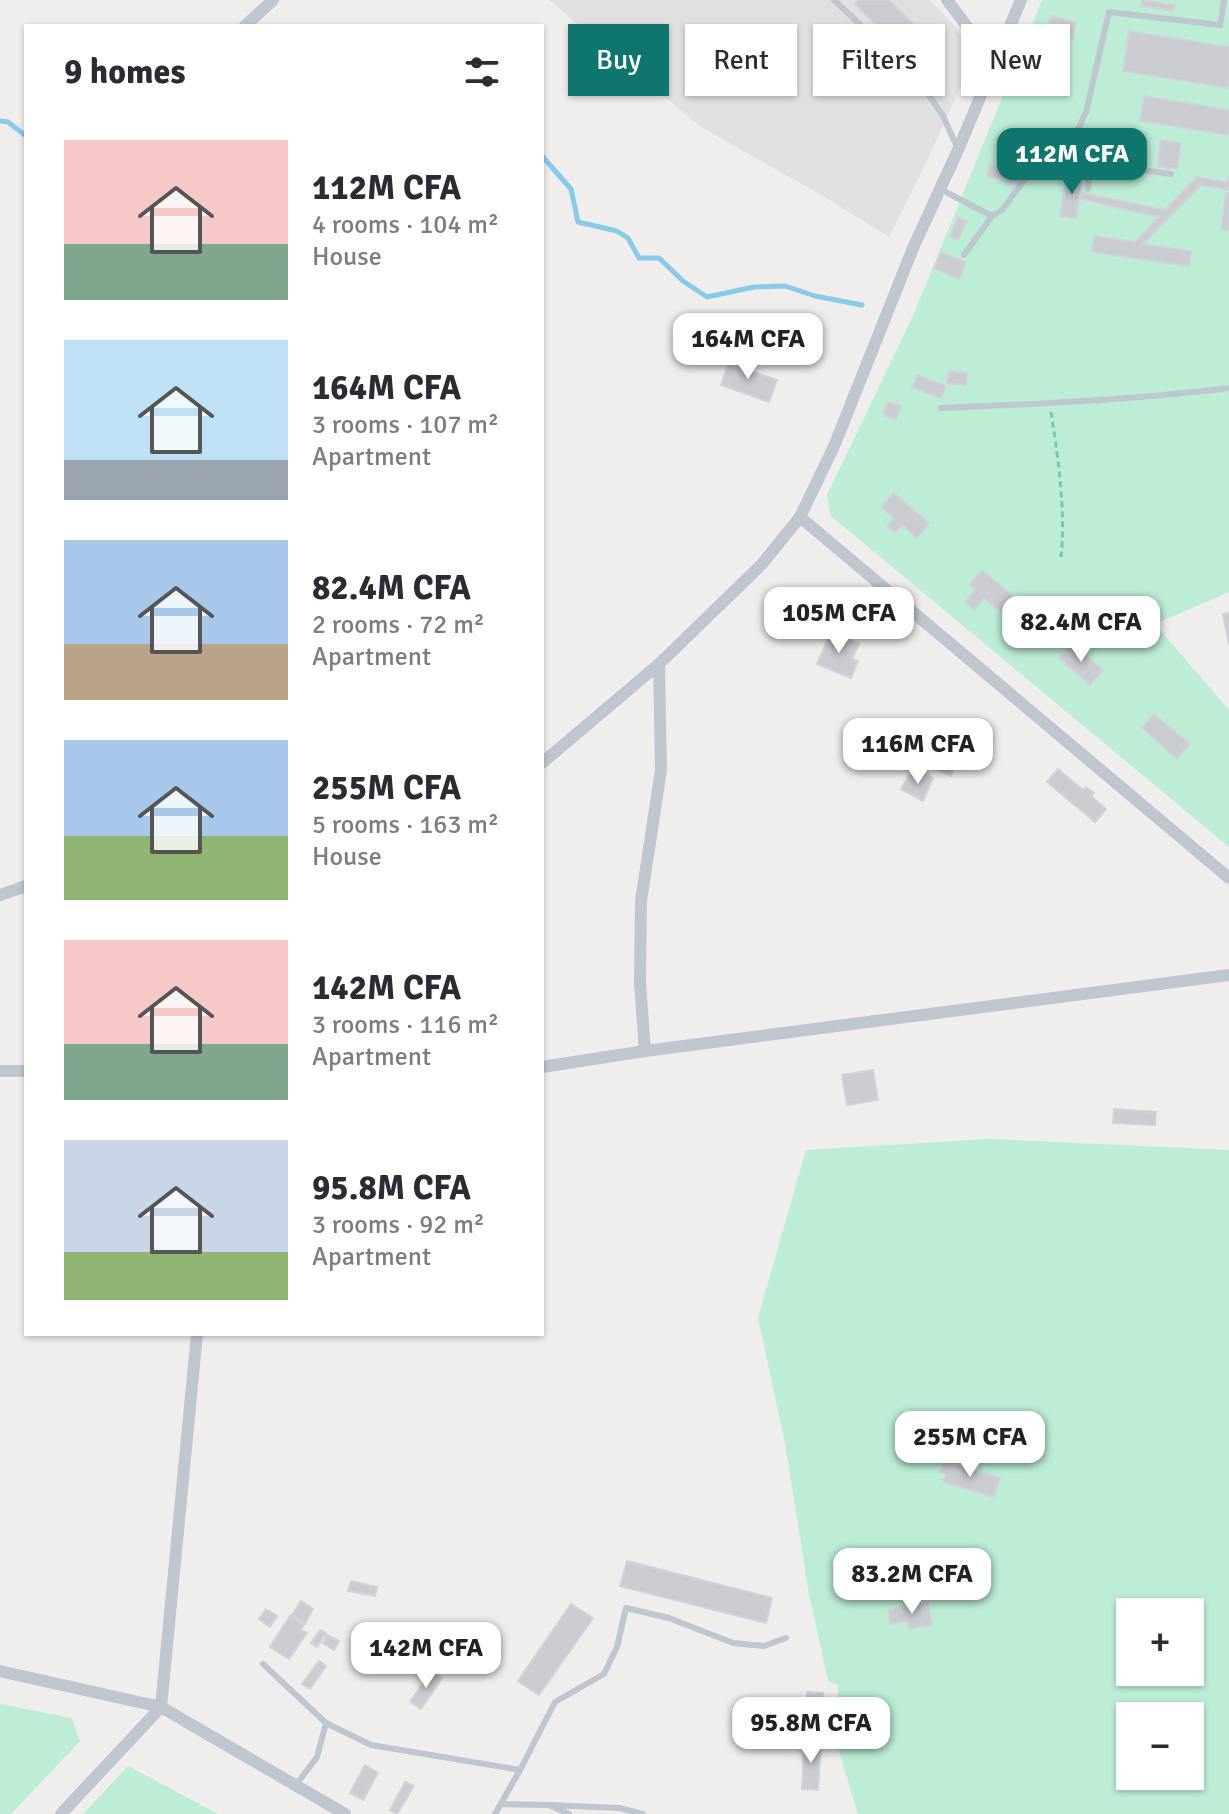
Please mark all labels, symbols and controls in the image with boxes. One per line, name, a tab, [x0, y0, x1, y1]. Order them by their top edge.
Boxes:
chip: Buy	[568, 24, 669, 96]
chip: Rent	[685, 24, 797, 96]
chip: Filters	[813, 24, 945, 96]
chip: New	[961, 24, 1070, 96]
icon: filters	[460, 50, 504, 94]
text: 9 homes	[64, 51, 185, 93]
pin: 112M CFA	[989, 128, 1155, 196]
text: 112M CFA	[1015, 138, 1129, 170]
text: 112M CFA	[312, 167, 461, 209]
icon: home	[128, 172, 224, 268]
text: 4 rooms · 104 m²	[312, 209, 499, 241]
text: House	[312, 241, 382, 273]
pin: 164M CFA	[665, 313, 831, 381]
text: 164M CFA	[691, 323, 805, 355]
text: 164M CFA	[312, 367, 461, 409]
icon: home	[128, 372, 224, 468]
text: 3 rooms · 107 m²	[312, 409, 499, 441]
text: Apartment	[312, 441, 431, 473]
text: 82.4M CFA	[312, 567, 471, 609]
icon: home	[128, 572, 224, 668]
pin: 105M CFA	[756, 587, 922, 655]
pin: 82.4M CFA	[989, 596, 1173, 664]
text: 105M CFA	[782, 597, 896, 629]
text: 82.4M CFA	[1020, 606, 1142, 638]
text: 2 rooms · 72 m²	[312, 609, 485, 641]
text: Apartment	[312, 641, 431, 673]
pin: 116M CFA	[835, 718, 1001, 786]
text: 116M CFA	[861, 728, 975, 760]
text: 255M CFA	[312, 767, 461, 809]
icon: home	[128, 772, 224, 868]
text: 5 rooms · 163 m²	[312, 809, 499, 841]
text: House	[312, 841, 382, 873]
text: 142M CFA	[312, 967, 461, 1009]
icon: home	[128, 972, 224, 1068]
text: 3 rooms · 116 m²	[312, 1009, 499, 1041]
text: Apartment	[312, 1041, 431, 1073]
text: 95.8M CFA	[312, 1167, 471, 1209]
icon: home	[128, 1172, 224, 1268]
text: 3 rooms · 92 m²	[312, 1209, 485, 1241]
text: Apartment	[312, 1241, 431, 1273]
pin: 255M CFA	[887, 1411, 1053, 1479]
text: 255M CFA	[913, 1421, 1027, 1453]
pin: 83.2M CFA	[820, 1548, 1004, 1616]
text: 83.2M CFA	[851, 1558, 973, 1590]
map controls	[1116, 1598, 1204, 1790]
button: +	[1116, 1598, 1204, 1686]
pin: 142M CFA	[343, 1622, 509, 1690]
text: 142M CFA	[369, 1632, 483, 1664]
pin: 95.8M CFA	[719, 1697, 903, 1765]
button: −	[1116, 1702, 1204, 1790]
text: 95.8M CFA	[750, 1707, 872, 1739]

